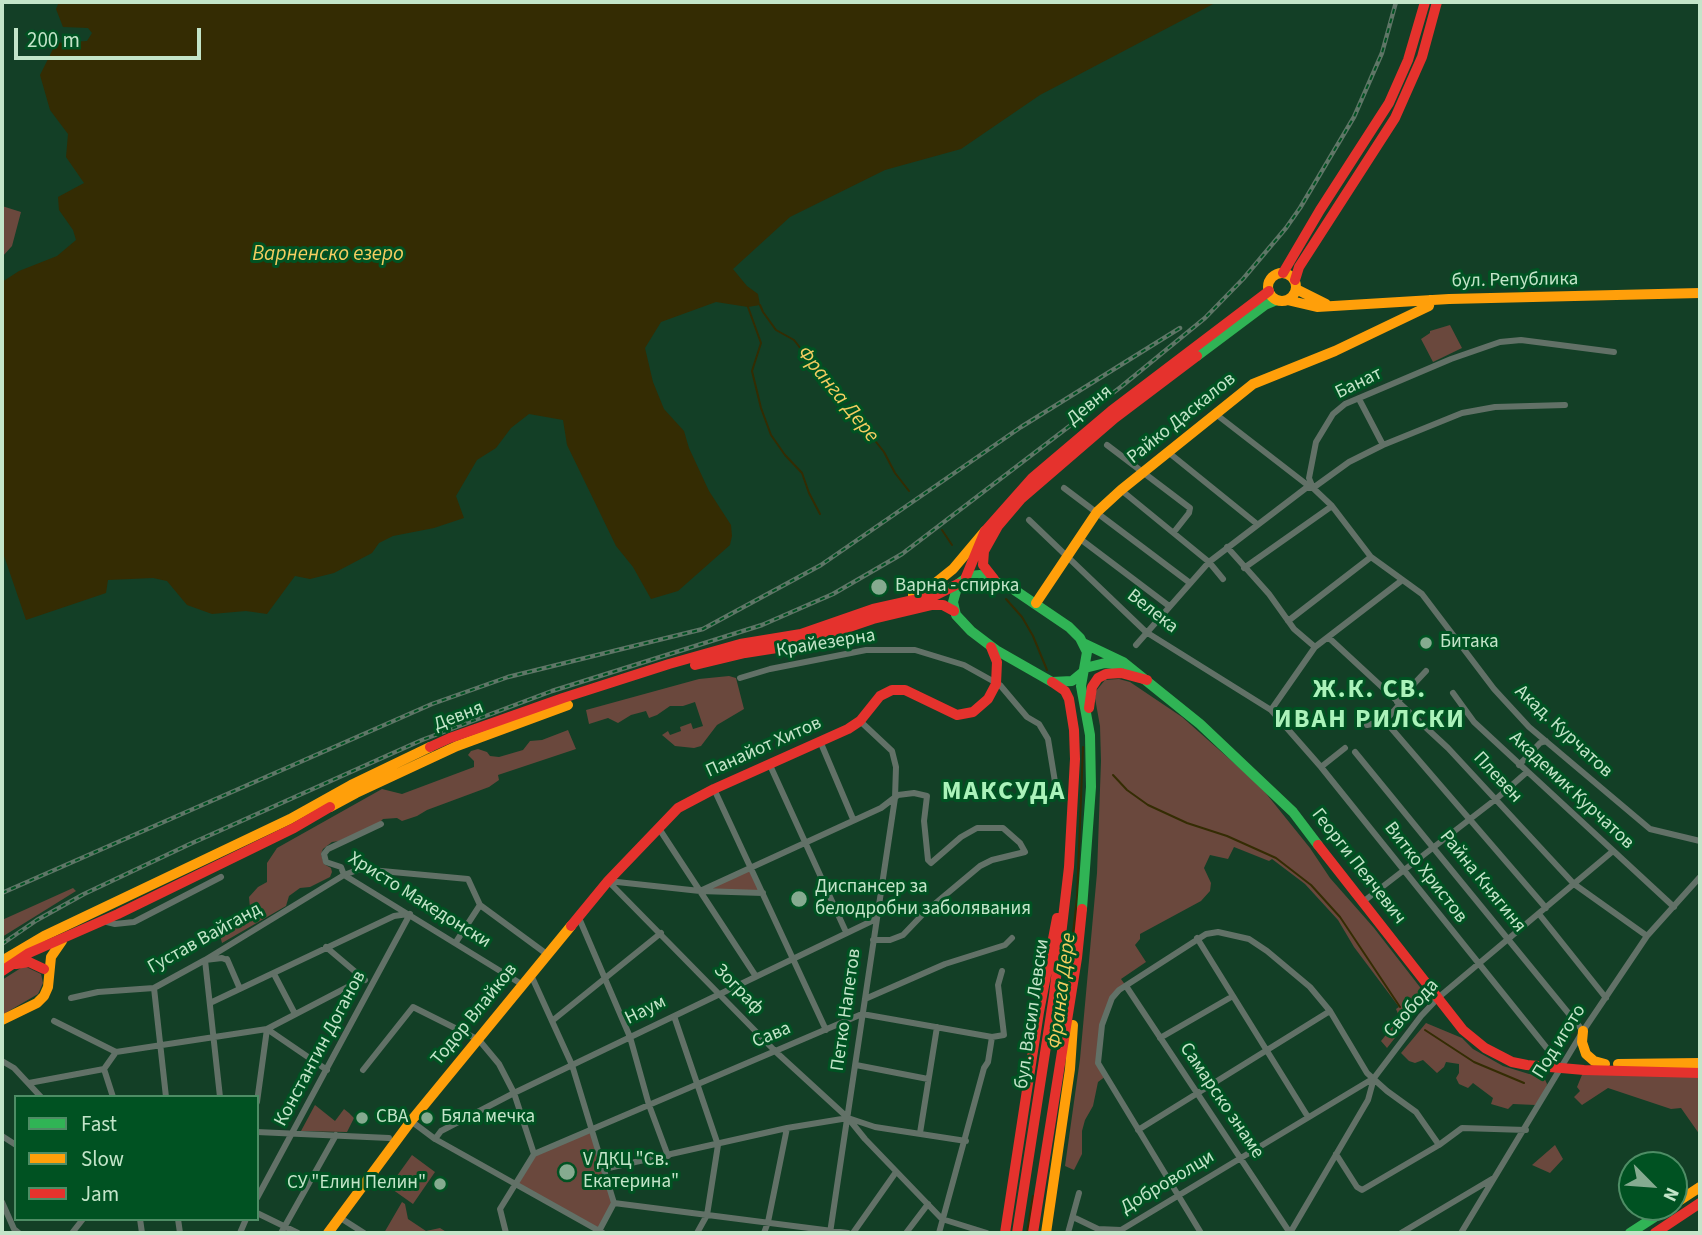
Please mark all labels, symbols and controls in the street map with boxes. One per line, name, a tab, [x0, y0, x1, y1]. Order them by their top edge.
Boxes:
scale bar	[18, 14, 205, 58]
text: 200 m	[27, 25, 80, 55]
water label: Варненско езеро	[252, 242, 404, 268]
street label: бул. Република	[1452, 268, 1578, 294]
water label: Франга Дере	[790, 342, 884, 448]
street label: Банат	[1332, 363, 1386, 405]
street label: Райко Даскалов	[1123, 368, 1241, 470]
street label: Девня	[1063, 381, 1117, 431]
place label: Варна - спирка	[895, 576, 1019, 598]
marker: Варна - спирка	[869, 577, 889, 597]
street label: Велека	[1122, 585, 1182, 639]
street label: Кpaйeзepнa	[775, 625, 877, 663]
place label: Битака	[1440, 632, 1498, 654]
marker: Битака	[1418, 635, 1434, 651]
district label: Ж.К. СВ. ИВАН РИЛСКИ	[1275, 675, 1465, 736]
street label: Акад. Курчатов	[1509, 681, 1617, 783]
street label: Девня	[431, 697, 487, 737]
street label: Панайот Хитов	[703, 712, 825, 784]
street label: Академик Курчатов	[1504, 727, 1638, 855]
street label: Плевен	[1468, 748, 1526, 808]
district label: МАКСУДА	[943, 777, 1065, 809]
street label: Георги Пеячевич	[1306, 805, 1410, 929]
street label: Витко Христов	[1379, 818, 1471, 928]
street label: Райна Княгиня	[1434, 826, 1530, 938]
street label: Христо Македонски	[343, 848, 495, 954]
place label: Диспансер за белодробни заболявания	[815, 877, 1031, 921]
marker: Диспансер за белодробни заболявания	[789, 889, 809, 909]
street label: Густав Вайганд	[144, 898, 266, 980]
water label: Франга Дере	[1043, 931, 1083, 1051]
street label: бул. Васил Левски	[1011, 937, 1055, 1091]
street label: Петко Напетов	[827, 947, 867, 1073]
street label: Тодор Влайков	[427, 959, 523, 1071]
street label: Зограф	[708, 960, 768, 1020]
street label: Константин Доганов	[270, 967, 372, 1131]
street label: Свобода	[1380, 975, 1444, 1043]
street label: Наум	[622, 991, 670, 1031]
street label: Под игото	[1528, 1001, 1592, 1083]
street label: Сава	[749, 1018, 795, 1054]
street label: Самарско знаме	[1174, 1039, 1268, 1163]
legend	[14, 1095, 259, 1221]
place label: CBA	[376, 1107, 408, 1129]
place label: Бяла мечка	[441, 1107, 535, 1129]
text: Fast	[81, 1109, 117, 1139]
marker: CBA	[354, 1110, 370, 1126]
marker: Бяла мечка	[419, 1110, 435, 1126]
text: Slow	[81, 1144, 124, 1174]
street label: Доброволци	[1117, 1146, 1219, 1220]
place label: V ДКЦ "Св. Екатерина"	[583, 1150, 679, 1194]
north arrow	[1618, 1151, 1688, 1221]
marker: V ДКЦ "Св. Екатерина"	[557, 1162, 577, 1182]
place label: СУ "Елин Пелин"	[287, 1173, 426, 1195]
marker: СУ "Елин Пелин"	[432, 1176, 448, 1192]
text: Jam	[81, 1179, 119, 1209]
text: N	[1656, 1183, 1686, 1206]

